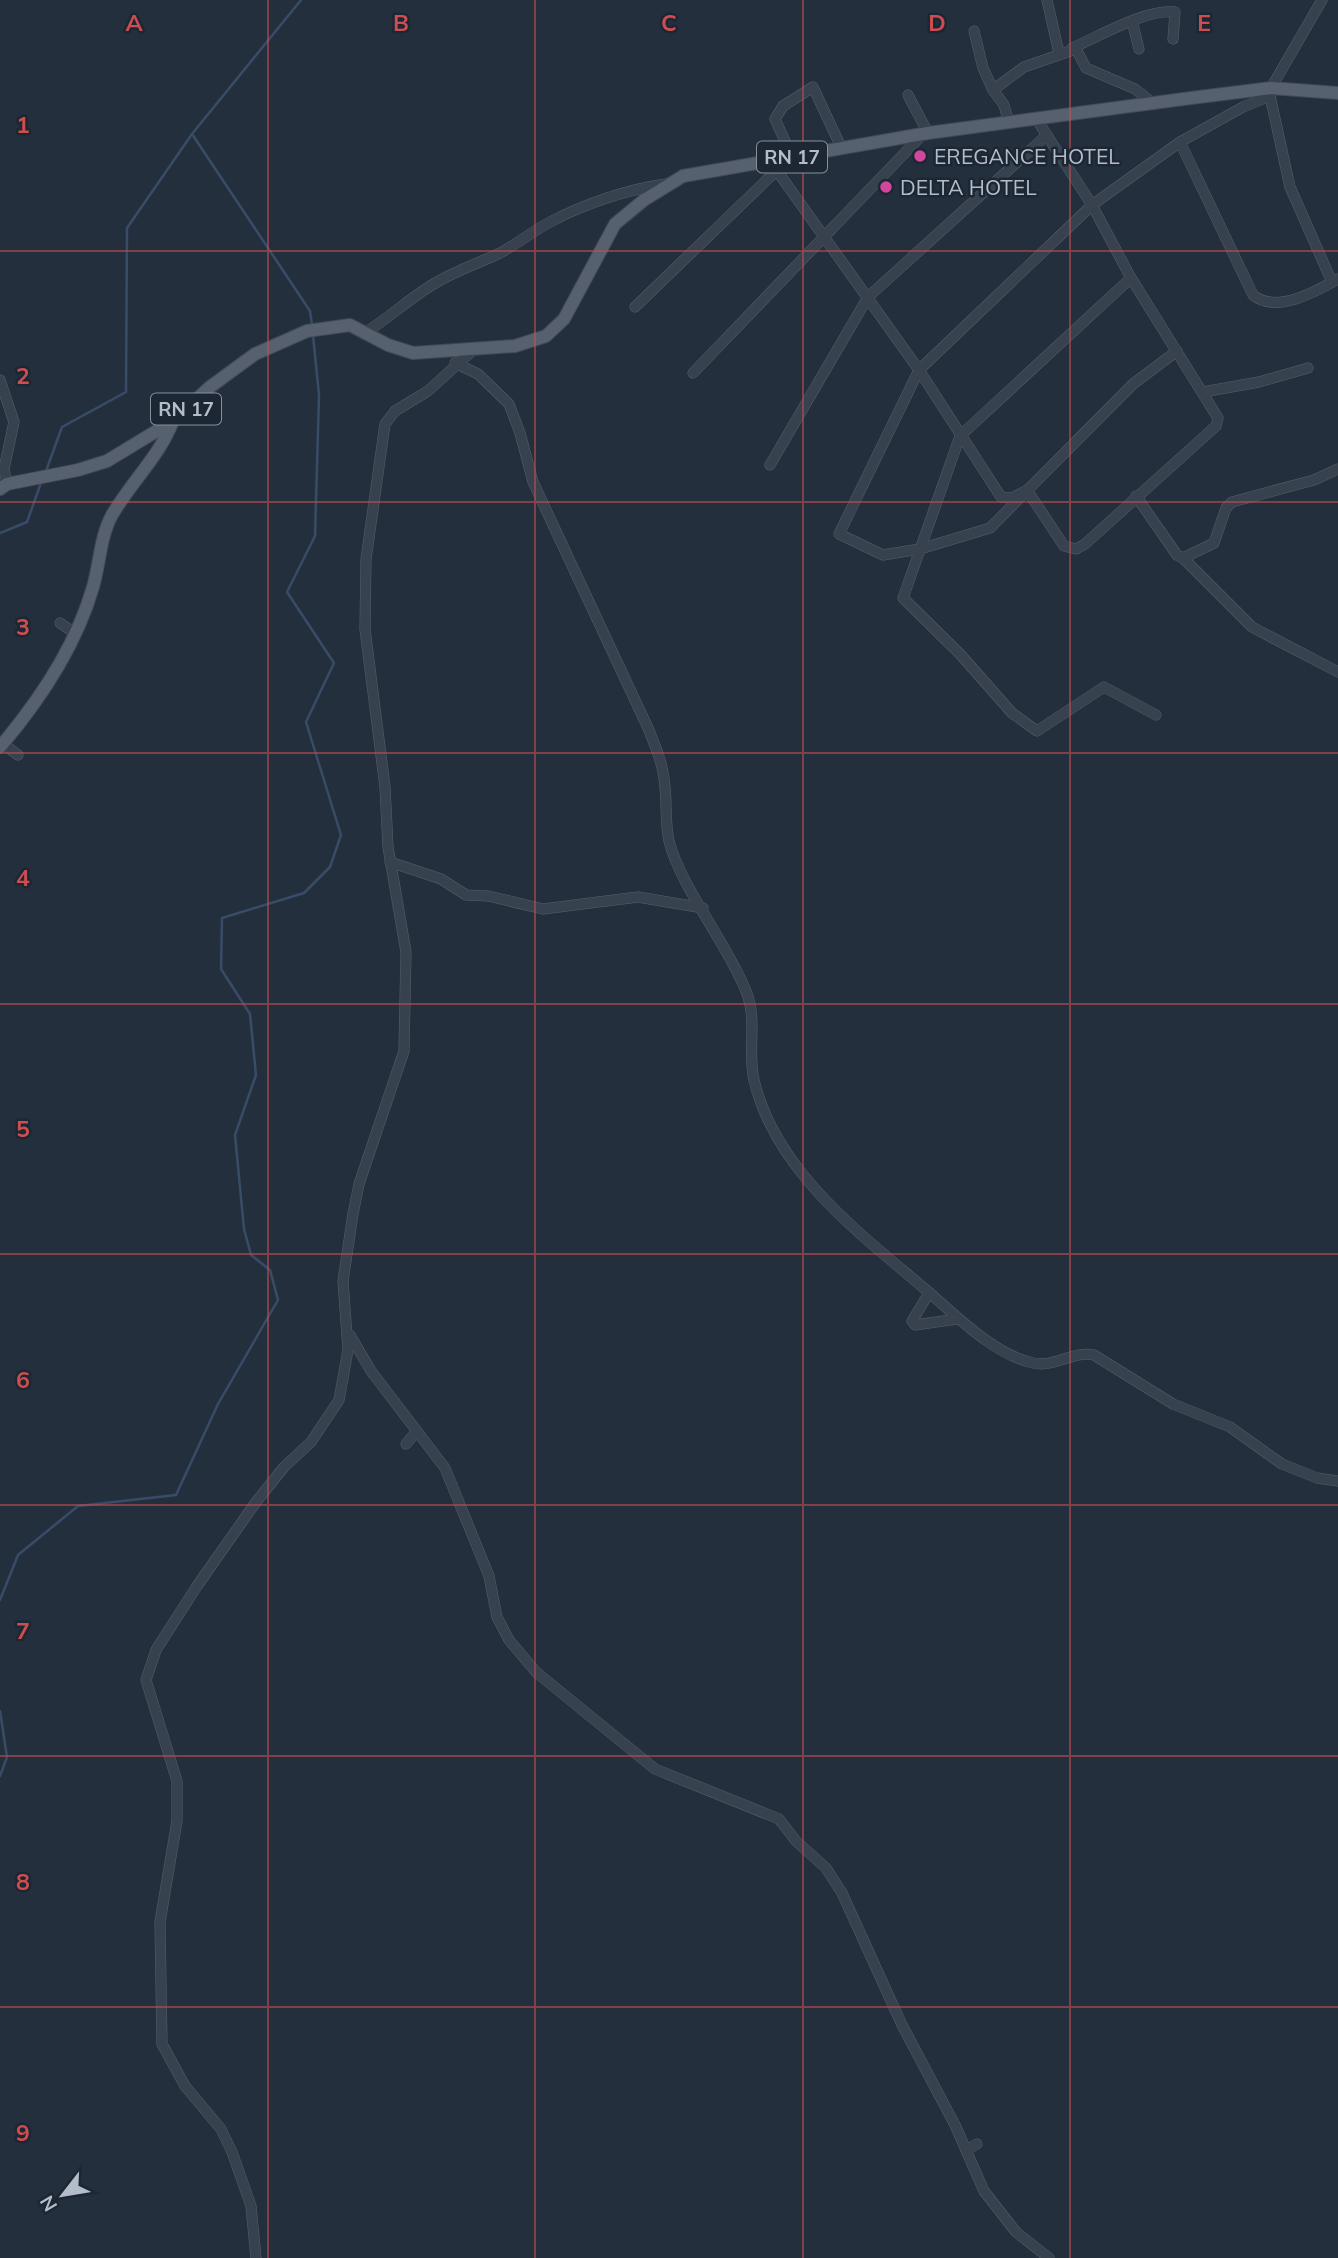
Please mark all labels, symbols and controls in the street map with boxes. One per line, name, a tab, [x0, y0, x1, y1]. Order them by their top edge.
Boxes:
text: A	[125, 8, 143, 37]
text: B	[393, 8, 409, 37]
text: C	[661, 8, 677, 37]
text: D	[928, 8, 946, 37]
text: E	[1197, 8, 1211, 37]
text: 1	[16, 110, 30, 139]
road number: RN 17	[757, 141, 827, 172]
place label: EREGANCE HOTEL	[934, 143, 1120, 169]
marker: EREGANCE HOTEL	[912, 148, 928, 164]
place label: DELTA HOTEL	[900, 174, 1037, 200]
marker: DELTA HOTEL	[878, 179, 894, 195]
text: 2	[16, 361, 30, 390]
road number: RN 17	[151, 394, 221, 424]
text: 3	[16, 612, 30, 641]
text: 4	[16, 863, 30, 892]
text: 5	[16, 1114, 30, 1143]
text: 6	[16, 1365, 30, 1394]
text: 7	[16, 1616, 30, 1645]
text: 8	[16, 1867, 30, 1896]
text: 9	[16, 2118, 30, 2147]
north arrow	[28, 2160, 98, 2230]
text: N	[34, 2191, 62, 2216]

